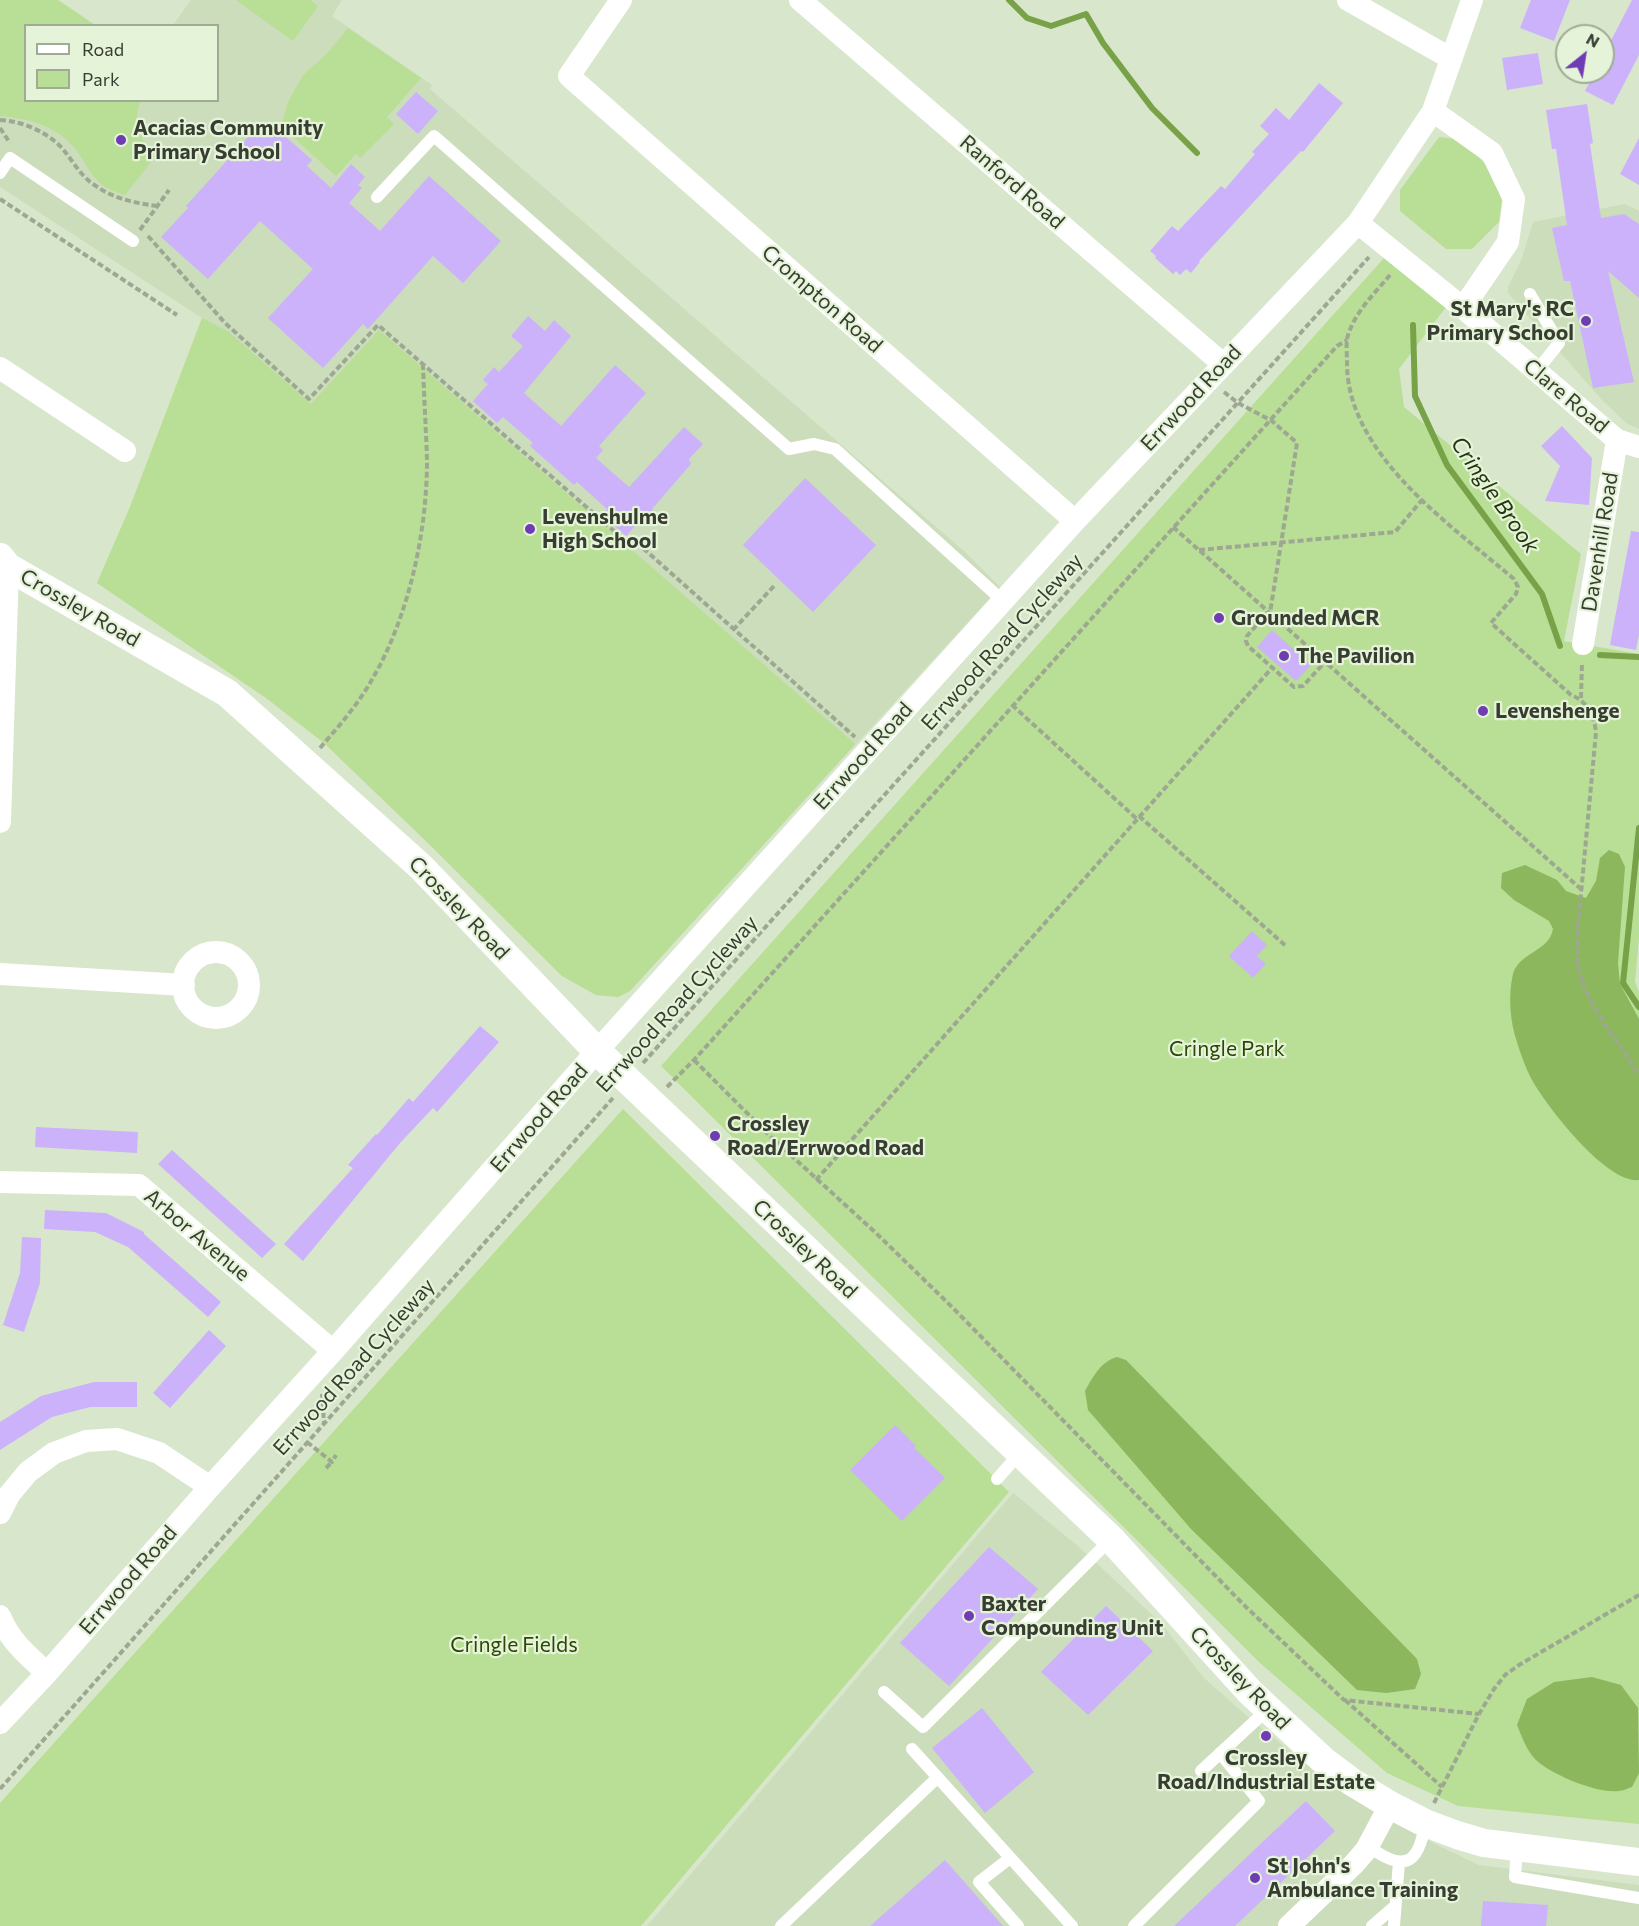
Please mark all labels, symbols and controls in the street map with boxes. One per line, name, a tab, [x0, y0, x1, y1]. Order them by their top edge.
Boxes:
legend	[24, 24, 219, 102]
north arrow	[1555, 24, 1615, 84]
text: N	[1583, 28, 1603, 51]
text: Road	[82, 38, 124, 60]
text: Park	[82, 68, 120, 90]
place label: Acacias Community Primary School	[133, 115, 324, 165]
street label: Ranford Road	[954, 130, 1070, 234]
marker: Acacias Community Primary School	[114, 133, 128, 147]
street label: Crompton Road	[757, 240, 887, 358]
place label: St Mary's RC Primary School	[1427, 296, 1574, 346]
marker: St Mary's RC Primary School	[1579, 314, 1593, 328]
street label: Errwood Road	[1135, 340, 1247, 456]
street label: Clare Road	[1518, 353, 1614, 439]
water label: Cringle Brook	[1445, 432, 1545, 558]
street label: Davenhill Road	[1577, 470, 1623, 614]
place label: Levenshulme High School	[542, 504, 668, 554]
marker: Levenshulme High School	[523, 522, 537, 536]
street label: Errwood Road Cycleway	[916, 548, 1088, 736]
street label: Crossley Road	[16, 564, 144, 652]
place label: Grounded MCR	[1231, 605, 1380, 631]
marker: Grounded MCR	[1212, 611, 1226, 625]
place label: The Pavilion	[1296, 643, 1415, 669]
marker: The Pavilion	[1277, 649, 1291, 663]
street label: Errwood Road	[808, 697, 918, 815]
place label: Levenshenge	[1495, 698, 1620, 724]
marker: Levenshenge	[1476, 704, 1490, 718]
street label: Crossley Road	[403, 851, 515, 965]
street label: Errwood Road Cycleway	[591, 910, 763, 1098]
park label: Cringle Park	[1169, 1036, 1285, 1062]
street label: Errwood Road	[485, 1058, 593, 1178]
place label: Crossley Road/Errwood Road	[727, 1111, 924, 1161]
marker: Crossley Road/Errwood Road	[708, 1129, 722, 1143]
street label: Arbor Avenue	[139, 1183, 255, 1287]
street label: Crossley Road	[747, 1194, 863, 1304]
street label: Errwood Road Cycleway	[268, 1273, 440, 1461]
street label: Errwood Road	[74, 1520, 182, 1640]
place label: Baxter Compounding Unit	[981, 1591, 1163, 1641]
marker: Baxter Compounding Unit	[962, 1609, 976, 1623]
street label: Crossley Road	[1184, 1621, 1296, 1735]
park label: Cringle Fields	[450, 1632, 578, 1658]
marker: Crossley Road/Industrial Estate	[1259, 1729, 1273, 1743]
place label: Crossley Road/Industrial Estate	[1157, 1745, 1375, 1795]
place label: St John's Ambulance Training	[1267, 1853, 1458, 1903]
marker: St John's Ambulance Training	[1248, 1871, 1262, 1885]

